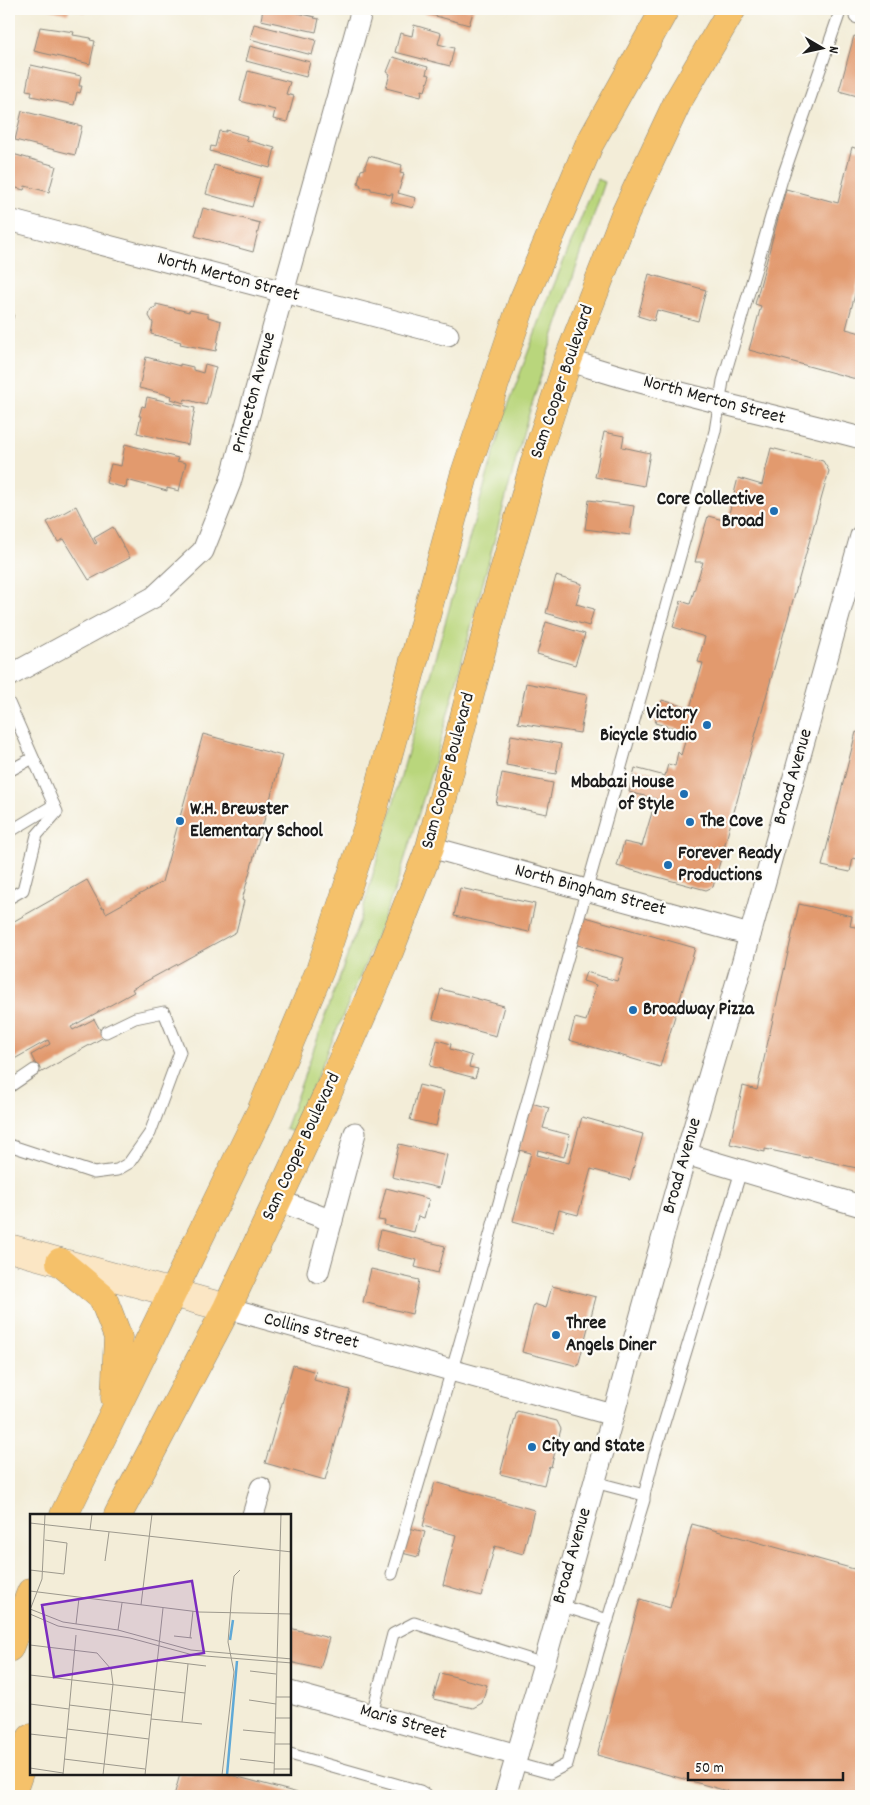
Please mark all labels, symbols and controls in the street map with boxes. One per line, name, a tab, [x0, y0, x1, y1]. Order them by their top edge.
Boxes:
north arrow	[798, 22, 848, 72]
text: N	[822, 45, 843, 55]
street label: North Merton Street	[154, 246, 302, 310]
street label: Sam Cooper Boulevard	[524, 302, 602, 462]
street label: Princeton Avenue	[226, 329, 284, 457]
street label: North Merton Street	[640, 369, 788, 433]
place label: Core Collective Broad	[657, 487, 764, 536]
marker: Core Collective Broad	[768, 505, 780, 517]
street label: Sam Cooper Boulevard	[415, 690, 483, 852]
place label: Victory Bicycle Studio	[600, 701, 698, 750]
marker: Victory Bicycle Studio	[701, 719, 713, 731]
street label: Broad Avenue	[767, 726, 821, 828]
place label: Mbabazi House of Style	[571, 770, 674, 819]
marker: Mbabazi House of Style	[678, 788, 690, 800]
place label: W.H. Brewster Elementary School	[190, 797, 323, 846]
place label: The Cove	[700, 809, 763, 836]
marker: W.H. Brewster Elementary School	[174, 815, 186, 827]
marker: The Cove	[684, 816, 696, 828]
place label: Forever Ready Productions	[678, 841, 782, 890]
street label: North Bingham Street	[511, 858, 669, 924]
marker: Forever Ready Productions	[662, 859, 674, 871]
place label: Broadway Pizza	[643, 997, 755, 1024]
marker: Broadway Pizza	[627, 1004, 639, 1016]
street label: Sam Cooper Boulevard	[256, 1068, 348, 1226]
street label: Broad Avenue	[656, 1115, 710, 1217]
street label: Collins Street	[260, 1306, 362, 1358]
place label: Three Angels Diner	[566, 1311, 657, 1360]
marker: Three Angels Diner	[550, 1329, 562, 1341]
place label: City and State	[542, 1434, 645, 1461]
marker: City and State	[526, 1441, 538, 1453]
street label: Broad Avenue	[546, 1505, 600, 1607]
inset map	[30, 1514, 291, 1775]
street label: Maris Street	[356, 1698, 450, 1748]
scale bar	[688, 1750, 842, 1782]
text: 50 m	[695, 1758, 724, 1780]

